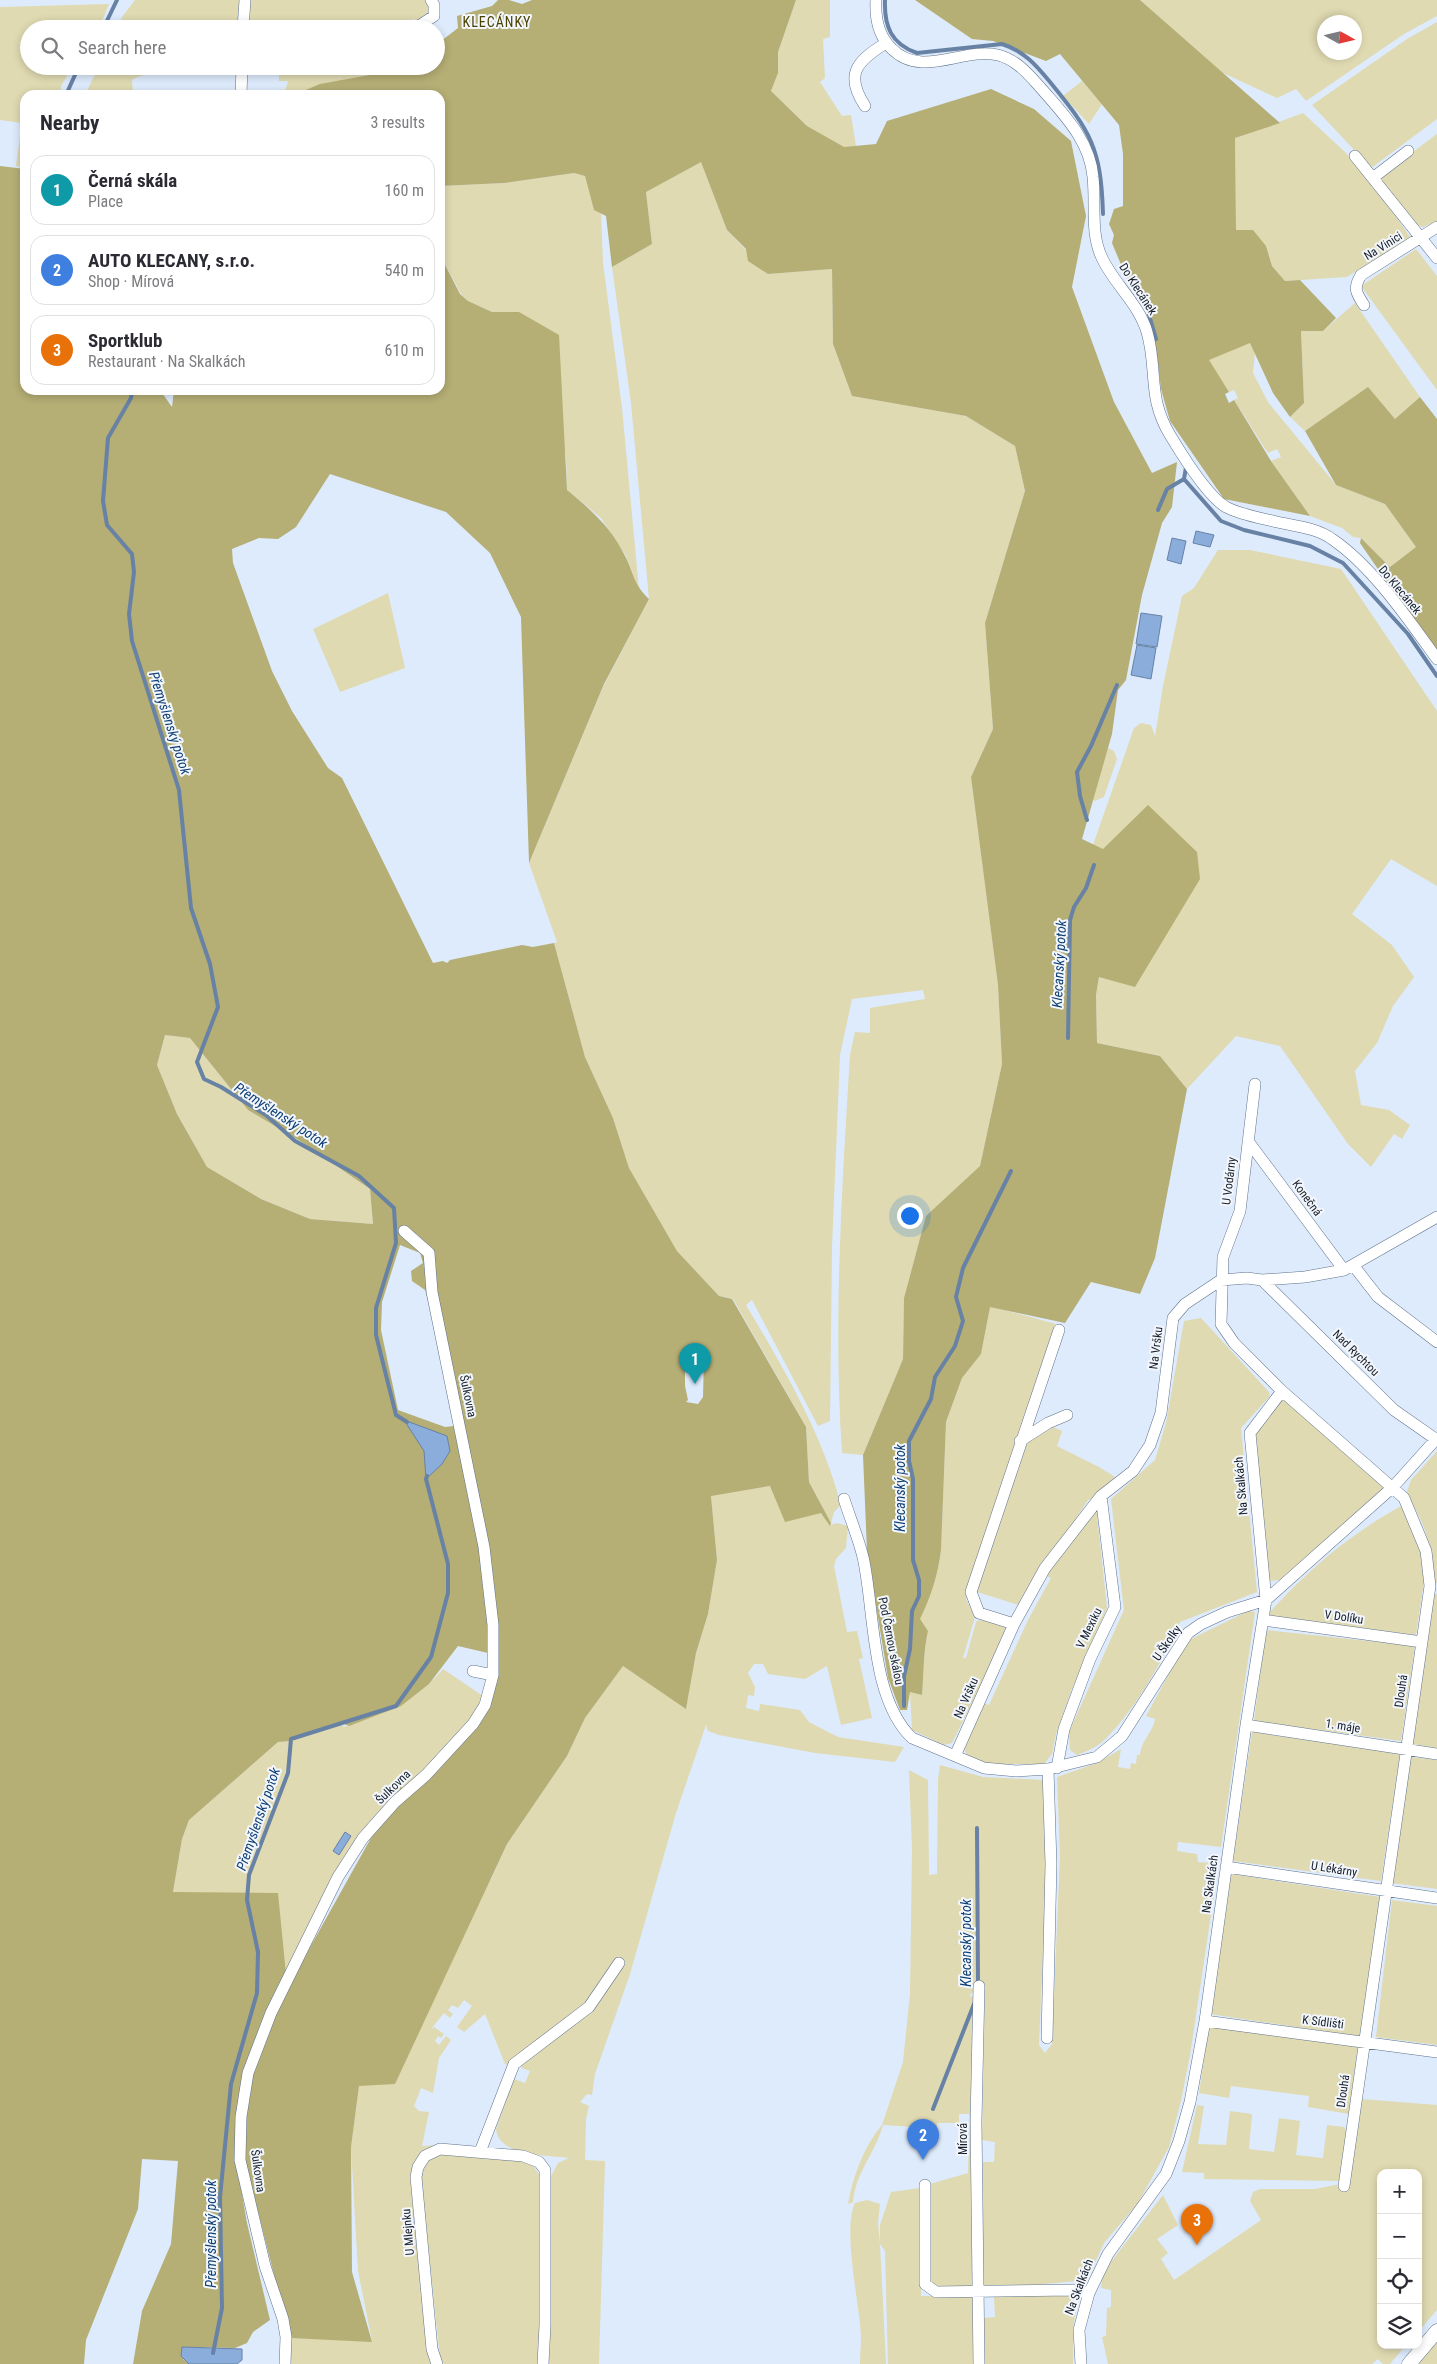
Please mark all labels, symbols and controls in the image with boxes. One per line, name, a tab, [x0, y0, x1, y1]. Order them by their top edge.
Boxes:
district label: KLECÁNKY	[463, 13, 531, 30]
north arrow	[1317, 15, 1362, 60]
search box	[20, 20, 445, 75]
icon: search	[38, 34, 66, 62]
text: Search here	[78, 36, 166, 59]
text: Nearby	[40, 111, 99, 135]
text: 3 results	[370, 113, 425, 132]
text: Černá skála	[88, 169, 177, 192]
text: 1	[53, 181, 61, 200]
text: 160 m	[385, 181, 424, 200]
text: Place	[88, 192, 123, 211]
street label: Na Vinici	[1361, 229, 1405, 263]
text: AUTO KLECANY, s.r.o.	[88, 249, 255, 272]
text: 2	[53, 261, 61, 280]
text: 540 m	[385, 261, 424, 280]
street label: Do Klecánek	[1116, 261, 1160, 318]
text: Shop · Mírová	[88, 272, 174, 291]
text: Sportklub	[88, 329, 162, 352]
text: 3	[53, 341, 61, 360]
text: 610 m	[385, 341, 424, 360]
text: Restaurant · Na Skalkách	[88, 352, 245, 371]
street label: Do Klecánek	[1376, 563, 1425, 617]
water label: Přemyšlenský potok	[146, 669, 194, 777]
water label: Klecanský potok	[1049, 919, 1069, 1008]
water label: Přemyšlenský potok	[232, 1079, 331, 1151]
street label: U Vodárny	[1219, 1156, 1239, 1206]
street label: Konečná	[1289, 1177, 1325, 1219]
your location	[897, 1203, 923, 1229]
street label: Na Vršku	[1146, 1326, 1166, 1370]
street label: Nad Rychtou	[1330, 1327, 1382, 1379]
pin: 1	[679, 1343, 711, 1384]
street label: Šulkovna	[457, 1373, 480, 1419]
water label: Klecanský potok	[892, 1443, 908, 1532]
street label: Na Skalkách	[1231, 1456, 1251, 1516]
street label: Pod Černou skálou	[876, 1596, 907, 1686]
street label: V Mexiku	[1073, 1605, 1105, 1651]
street label: V Dolíku	[1324, 1607, 1365, 1627]
street label: U Školky	[1149, 1622, 1184, 1664]
street label: Dlouhá	[1392, 1673, 1410, 1708]
street label: Na Vršku	[951, 1675, 981, 1720]
street label: 1. máje	[1325, 1716, 1362, 1736]
water label: Přemyšlenský potok	[233, 1765, 283, 1872]
street label: Šulkovna	[372, 1766, 413, 1807]
street label: Na Skalkách	[1199, 1854, 1221, 1914]
street label: U Lékárny	[1310, 1858, 1358, 1880]
water label: Klecanský potok	[958, 1898, 974, 1987]
street label: K Sídlišti	[1302, 2013, 1344, 2031]
street label: Dlouhá	[1334, 2073, 1352, 2108]
pin: 2	[907, 2119, 939, 2160]
street label: Mírová	[956, 2123, 970, 2155]
street label: Šulkovna	[248, 2149, 269, 2193]
map controls	[1377, 2169, 1422, 2349]
button: +	[1377, 2169, 1422, 2214]
water label: Přemyšlenský potok	[203, 2179, 219, 2288]
pin: 3	[1181, 2204, 1213, 2245]
street label: U Mlejnku	[399, 2208, 417, 2256]
button: −	[1377, 2214, 1422, 2259]
street label: Na Skalkách	[1062, 2257, 1096, 2317]
button: locate	[1377, 2259, 1422, 2304]
button: layers	[1377, 2304, 1422, 2349]

